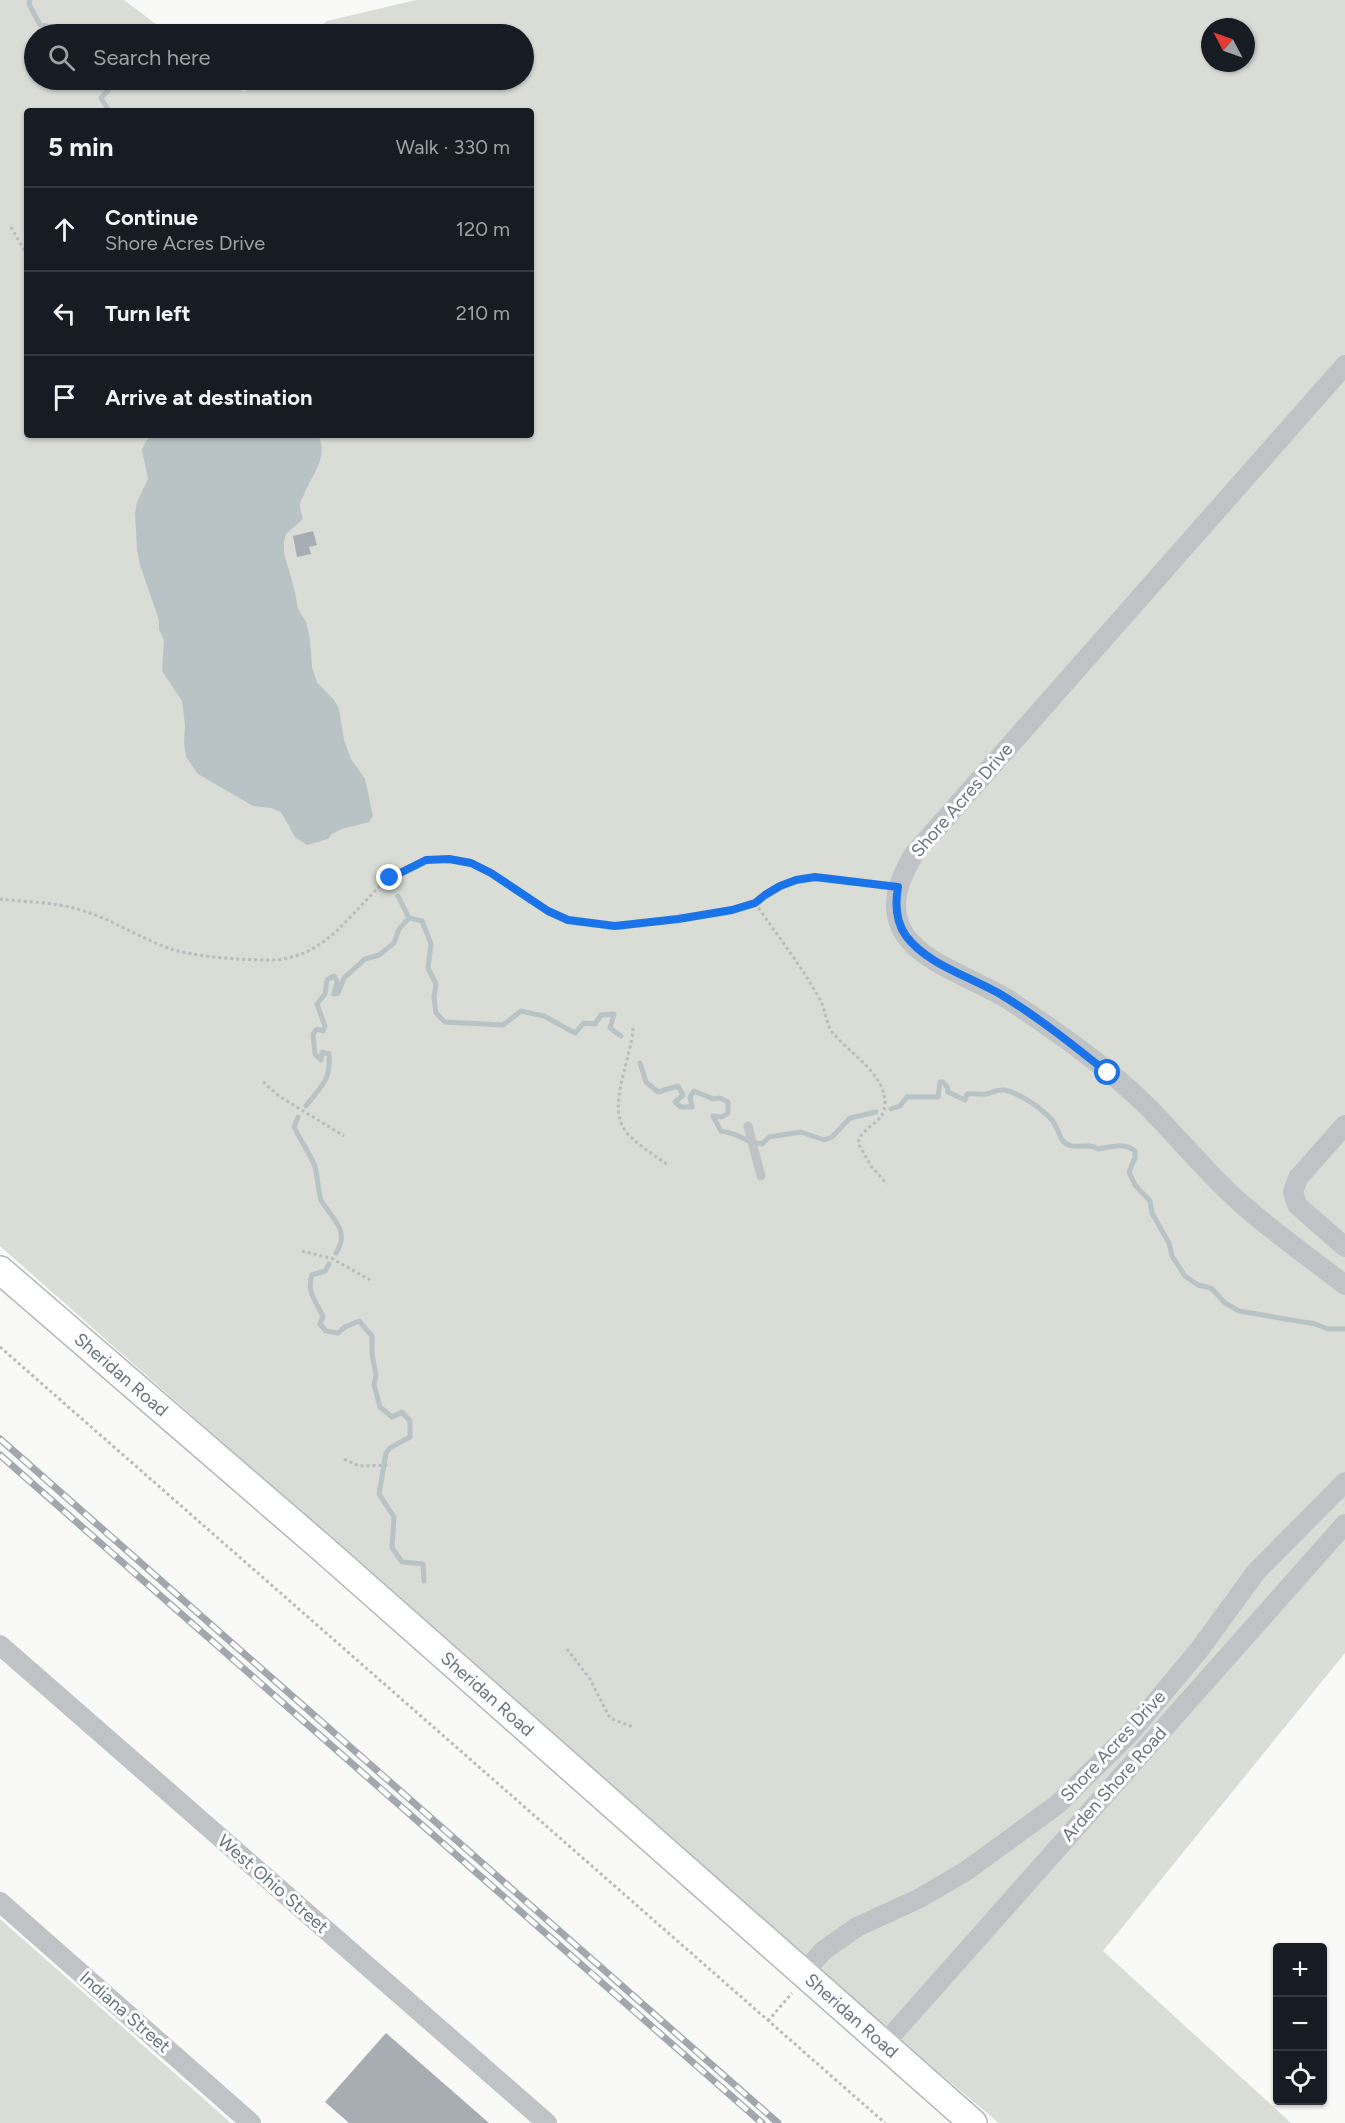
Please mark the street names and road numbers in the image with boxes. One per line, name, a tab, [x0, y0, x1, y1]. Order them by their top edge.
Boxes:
street label: Shore Acres Drive	[906, 738, 1018, 862]
street label: Sheridan Road	[70, 1328, 173, 1421]
street label: Sheridan Road	[436, 1647, 538, 1741]
street label: Shore Acres Drive	[1056, 1686, 1170, 1806]
street label: Arden Shore Road	[1057, 1722, 1171, 1846]
street label: West Ohio Street	[213, 1830, 333, 1938]
street label: Indiana Street	[75, 1967, 175, 2057]
street label: Sheridan Road	[800, 1969, 903, 2063]

